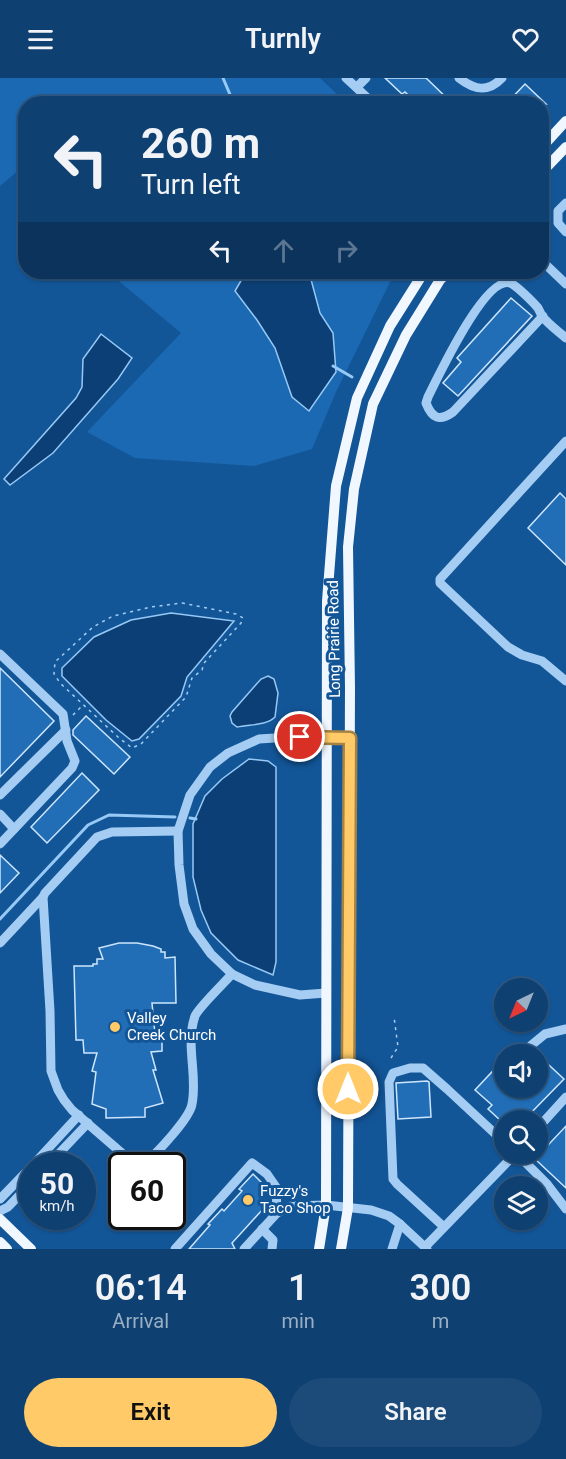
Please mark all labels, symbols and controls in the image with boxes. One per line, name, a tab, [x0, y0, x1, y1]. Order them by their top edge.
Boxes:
icon: menu	[24, 23, 57, 56]
text: Turnly	[245, 23, 321, 55]
icon: heart	[509, 23, 542, 56]
text: 260 m	[141, 119, 260, 168]
icon: left	[42, 120, 120, 198]
text: Turn left	[141, 169, 241, 201]
icon: left	[204, 234, 237, 267]
icon: ahead	[267, 234, 300, 267]
icon: right	[330, 234, 363, 267]
street label: Long Prairie Road	[324, 580, 344, 698]
pin	[274, 711, 325, 762]
icon: arrive	[283, 720, 316, 753]
north arrow	[494, 978, 548, 1032]
map controls	[494, 978, 548, 1230]
place label: Valley Creek Church	[127, 1009, 216, 1044]
marker: Valley Creek Church	[108, 1020, 122, 1034]
button: sound	[494, 1044, 548, 1098]
position arrow	[316, 1057, 380, 1121]
button: search	[494, 1110, 548, 1164]
speed limit sign: 60	[108, 1152, 186, 1230]
text: 50	[40, 1166, 74, 1201]
button: layers	[494, 1176, 548, 1230]
place label: Fuzzy's Taco Shop	[260, 1182, 331, 1217]
marker: Fuzzy's Taco Shop	[241, 1193, 255, 1207]
text: km/h	[39, 1197, 75, 1215]
text: 06:14	[95, 1267, 187, 1309]
text: 1	[288, 1267, 308, 1309]
text: 300	[410, 1267, 471, 1309]
text: Arrival	[112, 1309, 169, 1333]
text: min	[281, 1309, 315, 1333]
text: m	[432, 1309, 449, 1333]
button: Exit	[24, 1378, 277, 1447]
button: Share	[289, 1378, 542, 1447]

